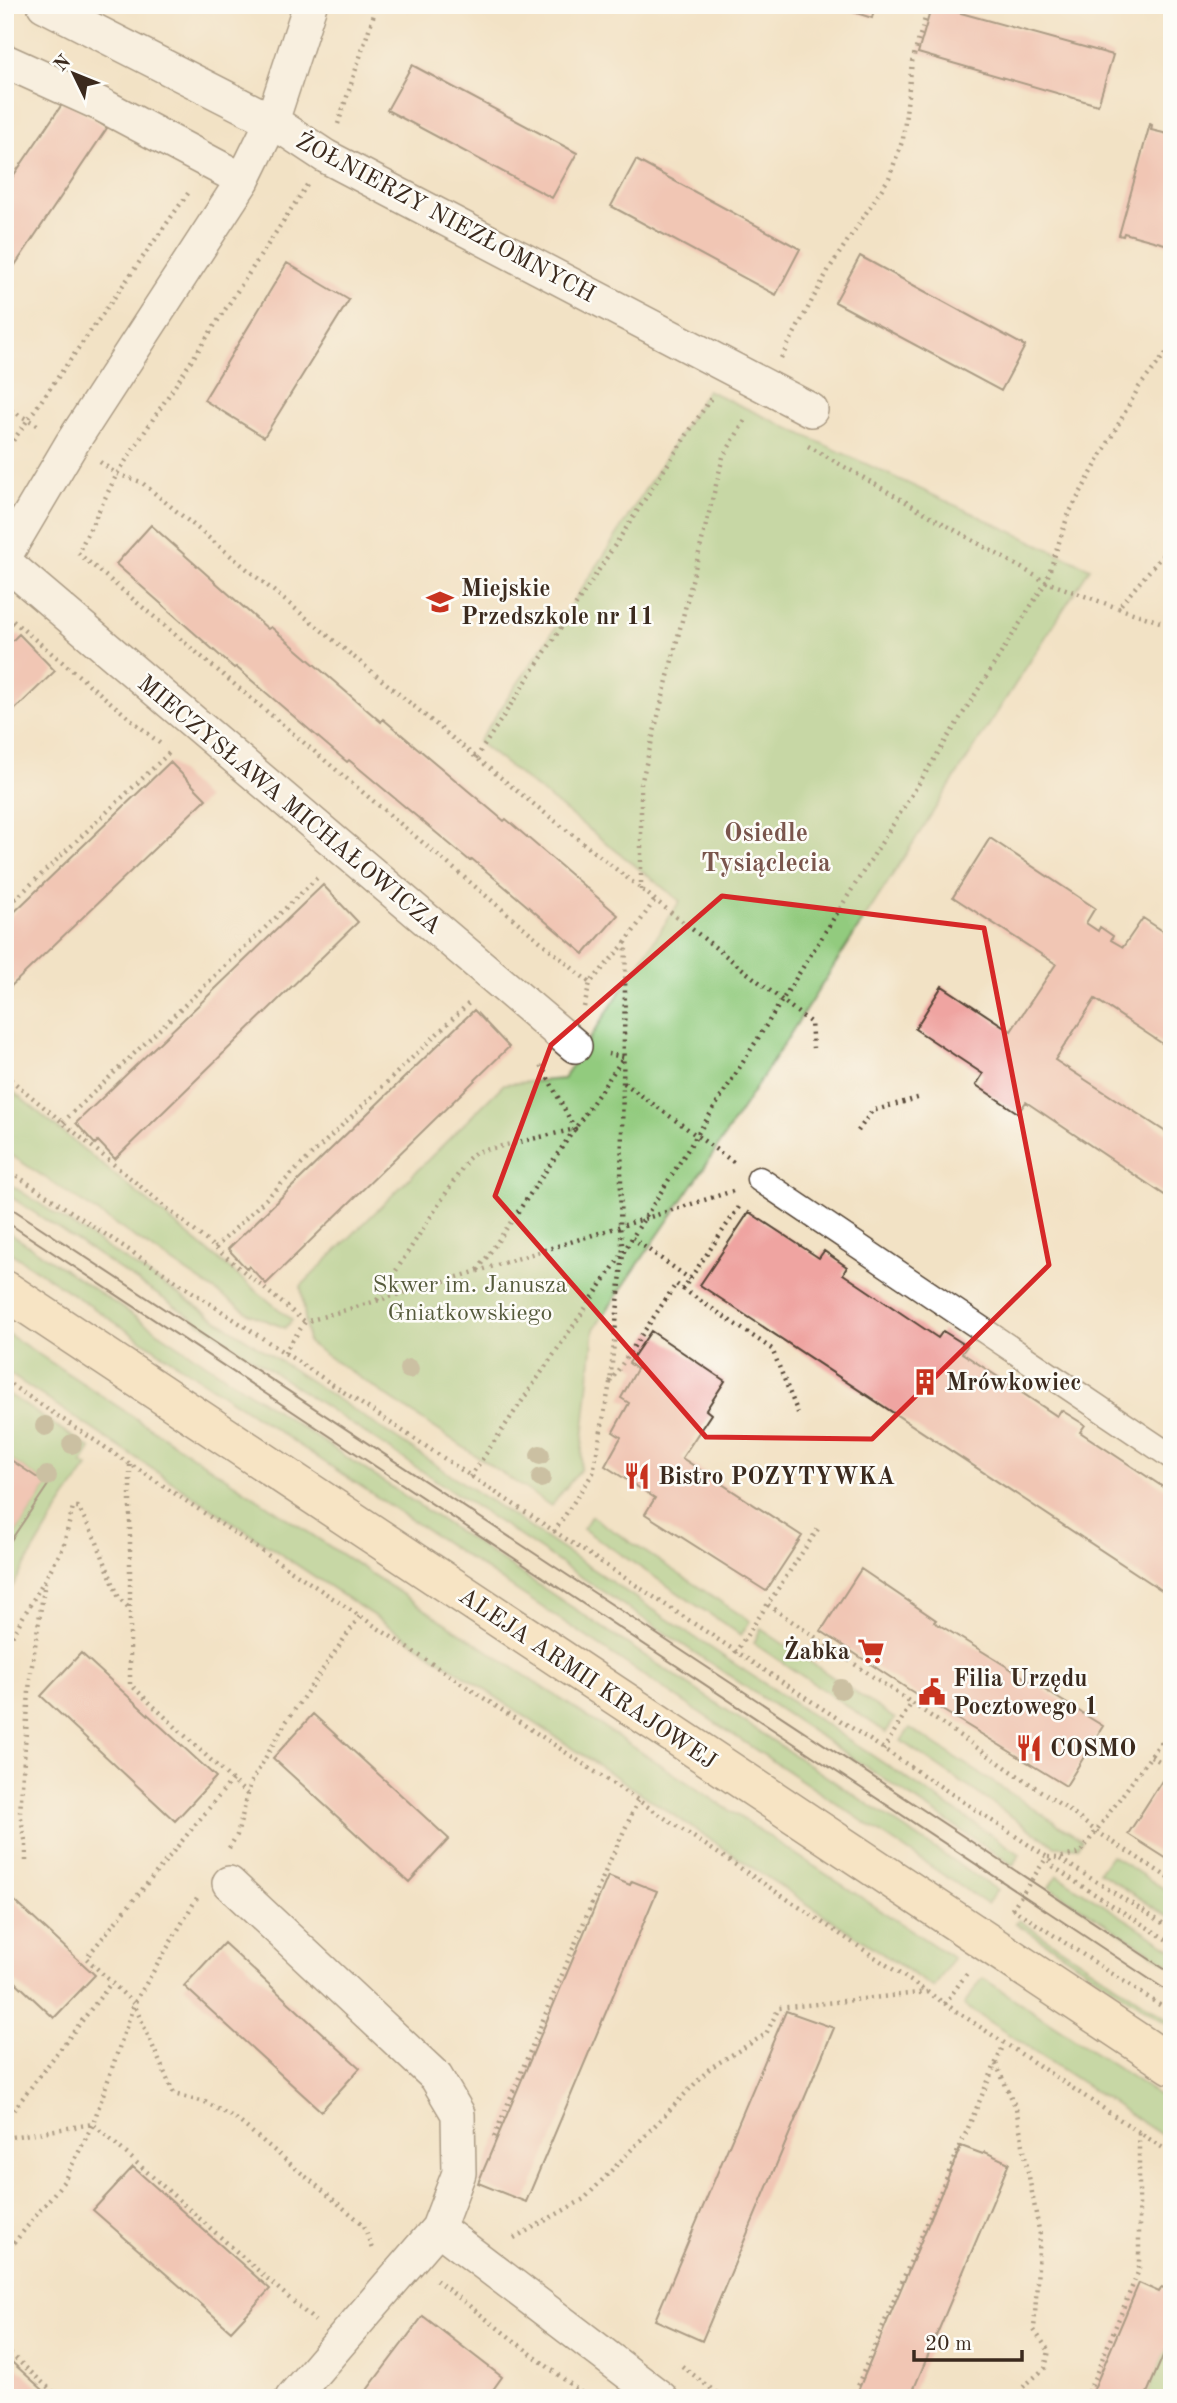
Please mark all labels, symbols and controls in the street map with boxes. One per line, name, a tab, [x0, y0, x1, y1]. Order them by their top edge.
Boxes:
north arrow	[38, 38, 108, 108]
text: N	[51, 52, 76, 76]
street label: ŻOŁNIERZY NIEZŁOMNYCH	[291, 127, 600, 308]
place label: Miejskie Przedszkole nr 11	[461, 578, 654, 630]
school or university icon: Miejskie Przedszkole nr 11	[425, 587, 455, 617]
street label: MIECZYSŁAWA MICHAŁOWICZA	[132, 672, 445, 939]
district label: Osiedle Tysiąclecia	[701, 821, 831, 877]
park label: Skwer im. Janusza Gniatkowskiego	[373, 1274, 568, 1326]
building icon: Mrówkowiec	[910, 1367, 940, 1397]
place label: Mrówkowiec	[946, 1372, 1082, 1396]
restaurant icon: Bistro POZYTYWKA	[622, 1461, 652, 1491]
place label: Bistro POZYTYWKA	[658, 1466, 895, 1490]
street label: ALEJA ARMII KRAJOWEJ	[454, 1584, 720, 1775]
place label: Żabka	[784, 1636, 850, 1665]
supermarket icon: Żabka	[856, 1636, 886, 1666]
place label: Filia Urzędu Pocztowego 1	[953, 1668, 1098, 1720]
public building icon: Filia Urzędu Pocztowego 1	[917, 1677, 947, 1707]
restaurant icon: COSMO	[1014, 1733, 1044, 1763]
place label: COSMO	[1050, 1738, 1136, 1762]
scale bar	[914, 2319, 1023, 2363]
text: 20 m	[925, 2334, 972, 2355]

